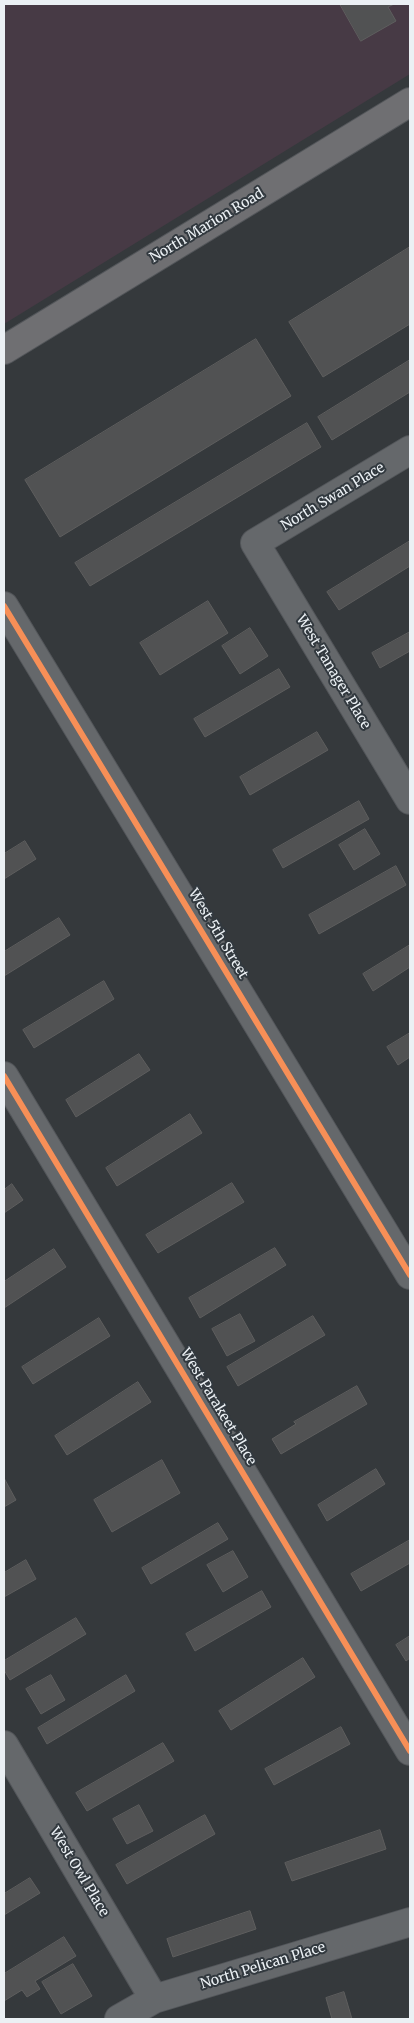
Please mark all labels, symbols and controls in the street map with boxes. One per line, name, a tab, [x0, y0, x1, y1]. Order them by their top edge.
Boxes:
street label: North Marion Road	[147, 185, 267, 267]
street label: North Swan Place	[278, 459, 388, 535]
street label: West Tanager Place	[292, 612, 374, 732]
street label: West 5th Street	[185, 886, 251, 982]
street label: West Parakeet Place	[176, 1345, 260, 1469]
street label: West Owl Place	[46, 1824, 112, 1920]
street label: North Pelican Place	[198, 1939, 328, 1993]

